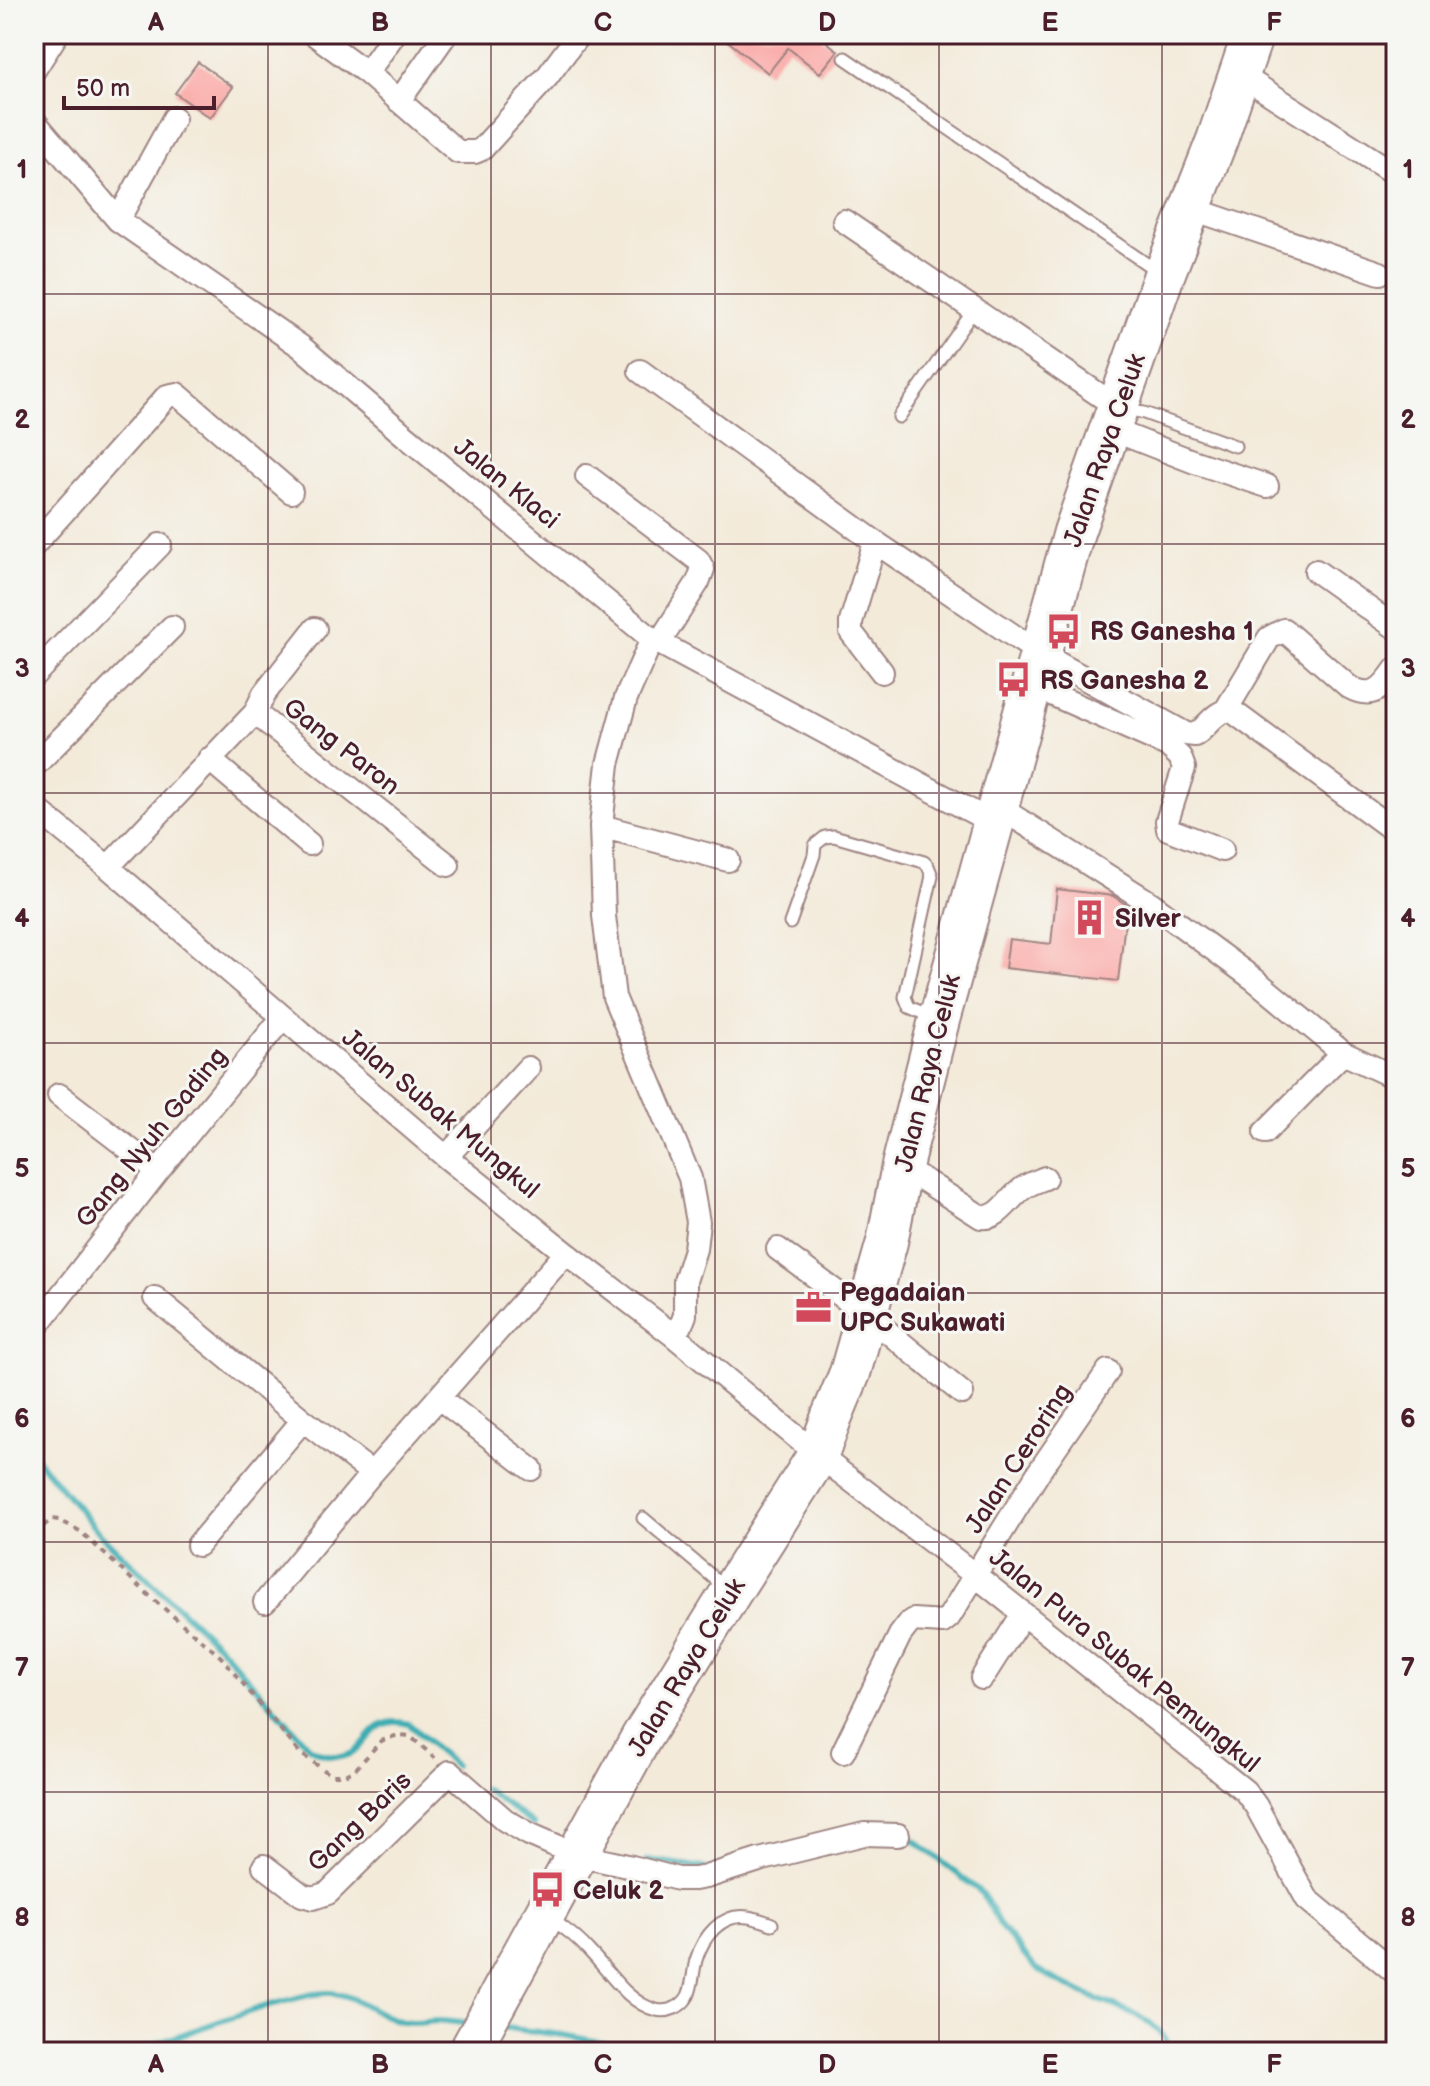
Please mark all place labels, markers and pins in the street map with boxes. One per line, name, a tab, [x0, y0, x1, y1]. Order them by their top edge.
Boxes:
bus stop icon: RS Ganesha 1	[1045, 612, 1083, 650]
place label: RS Ganesha 1	[1090, 617, 1254, 648]
bus stop icon: RS Ganesha 2	[995, 661, 1033, 699]
place label: RS Ganesha 2	[1040, 666, 1209, 697]
building icon: Silver	[1070, 899, 1108, 937]
place label: Silver	[1115, 904, 1181, 935]
place label: Pegadaian UPC Sukawati	[840, 1278, 1005, 1339]
office icon: Pegadaian UPC Sukawati	[795, 1288, 833, 1326]
bus stop icon: Celuk 2	[528, 1871, 566, 1909]
place label: Celuk 2	[573, 1876, 664, 1907]

